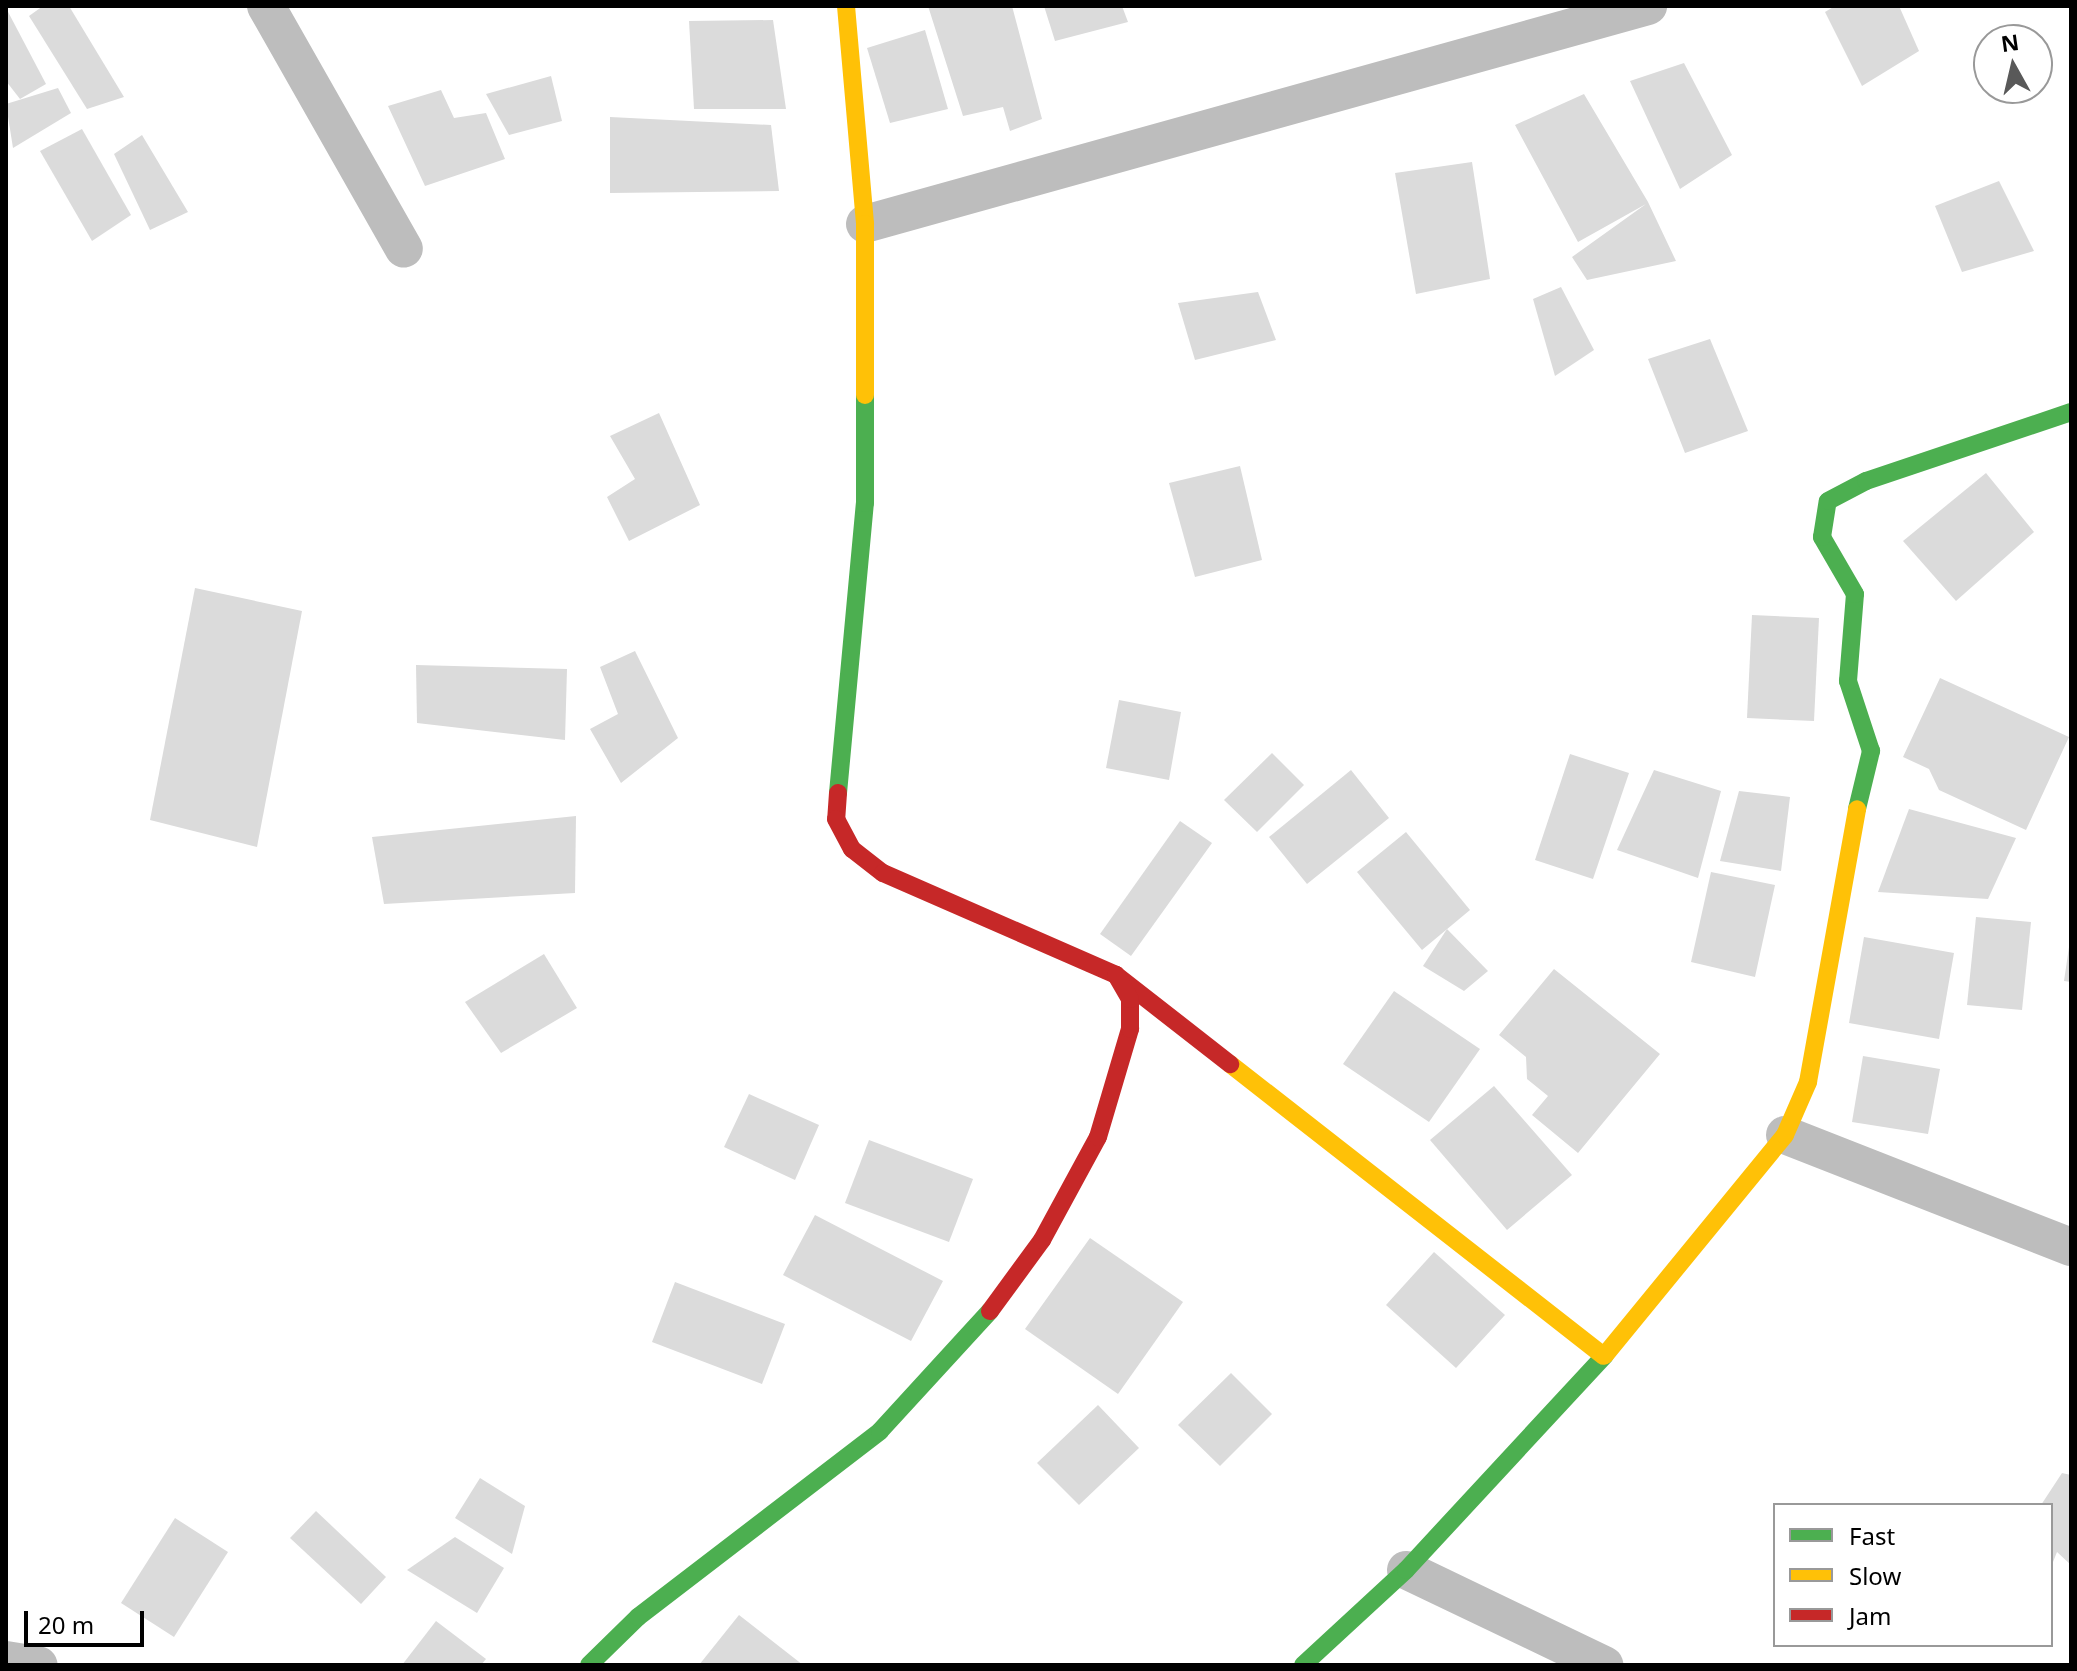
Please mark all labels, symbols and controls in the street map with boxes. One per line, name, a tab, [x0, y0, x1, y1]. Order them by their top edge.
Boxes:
north arrow	[1973, 24, 2053, 104]
text: N	[1999, 26, 2021, 58]
legend	[1773, 1503, 2053, 1647]
text: Fast	[1849, 1519, 1895, 1552]
text: Slow	[1849, 1559, 1901, 1592]
scale bar	[28, 1595, 148, 1645]
text: Jam	[1849, 1599, 1891, 1632]
text: 20 m	[38, 1608, 94, 1641]

